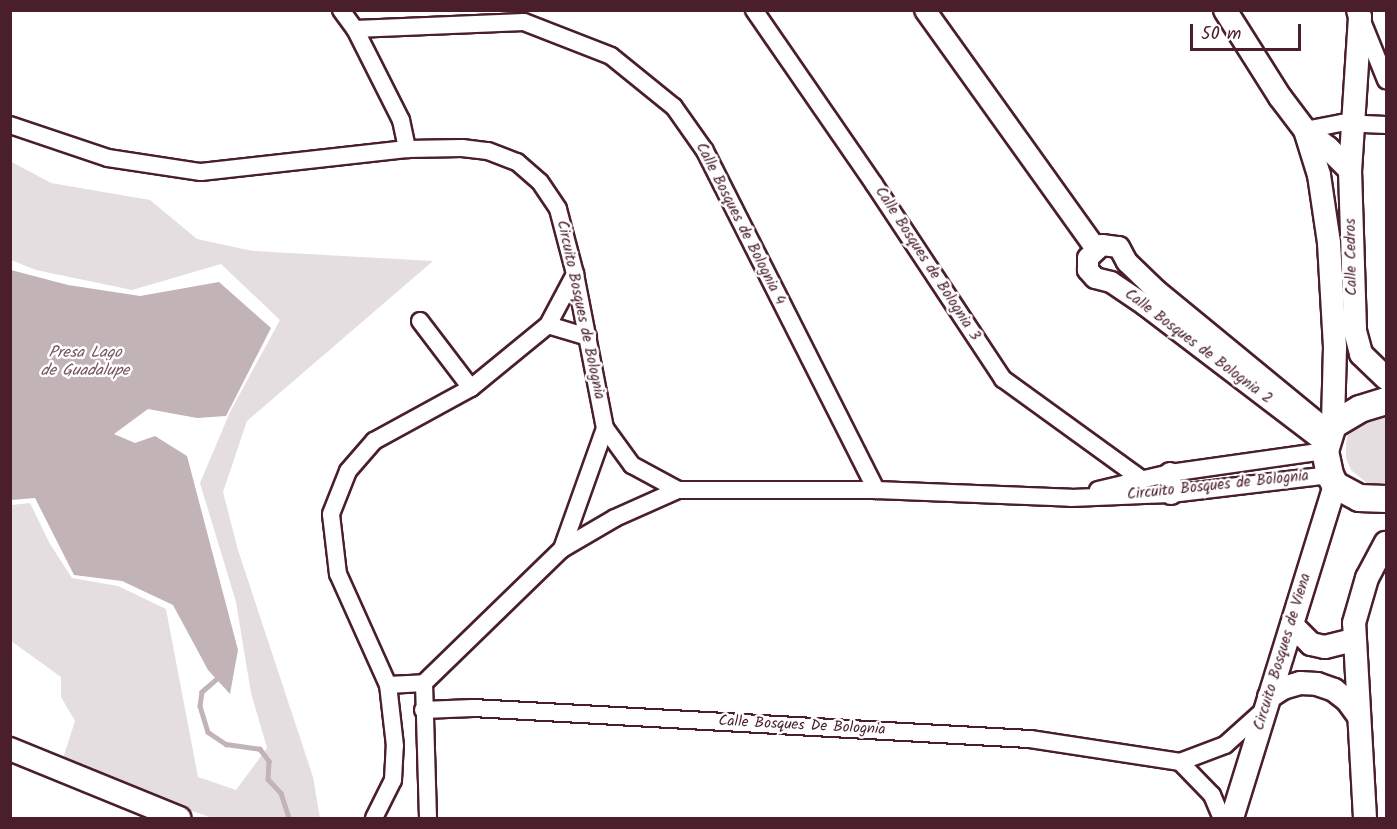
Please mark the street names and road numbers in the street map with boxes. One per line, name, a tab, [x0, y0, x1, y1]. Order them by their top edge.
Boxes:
street label: Calle Bosques de Bolognia 4	[691, 140, 789, 308]
street label: Calle Bosques de Bolognia 3	[871, 184, 983, 344]
street label: Calle Cedros	[1342, 218, 1362, 296]
street label: Circuito Bosques de Bolognia	[552, 219, 608, 401]
street label: Calle Bosques de Bolognia 2	[1121, 286, 1275, 408]
street label: Circuito Bosques de Bolognia	[1126, 468, 1310, 504]
street label: Circuito Bosques de Viena	[1251, 571, 1315, 733]
street label: Calle Bosques De Bolognia	[718, 713, 886, 739]

